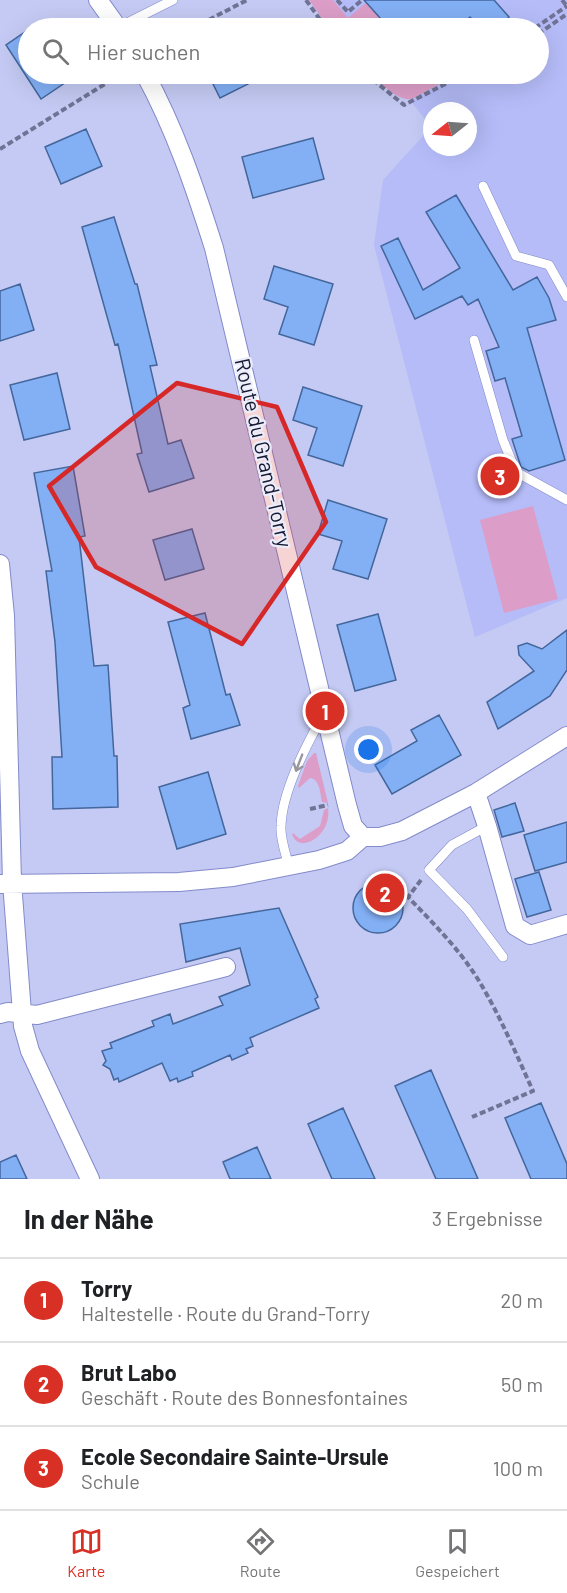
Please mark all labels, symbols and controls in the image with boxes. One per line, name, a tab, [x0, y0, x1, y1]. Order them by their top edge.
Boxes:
search box	[18, 18, 549, 84]
icon: search	[39, 35, 72, 68]
text: Hier suchen	[87, 38, 200, 64]
north arrow	[423, 102, 477, 156]
street label: Route du Grand-Torry	[231, 356, 298, 550]
pin: 3	[480, 454, 520, 498]
pin: 1	[306, 688, 344, 734]
your location	[354, 735, 383, 764]
one-way arrow	[293, 754, 304, 772]
pin: 2	[366, 870, 404, 916]
text: In der Nähe	[24, 1203, 154, 1234]
text: 3 Ergebnisse	[432, 1206, 543, 1230]
text: Torry	[81, 1275, 132, 1301]
text: 1	[40, 1288, 47, 1312]
text: 20 m	[500, 1288, 543, 1312]
text: Haltestelle · Route du Grand-Torry	[81, 1301, 370, 1325]
text: Brut Labo	[81, 1359, 177, 1385]
text: 2	[38, 1372, 49, 1396]
text: 50 m	[501, 1372, 543, 1396]
text: Geschäft · Route des Bonnesfontaines	[81, 1385, 408, 1409]
text: Ecole Secondaire Sainte-Ursule	[81, 1443, 389, 1469]
text: 3	[38, 1456, 49, 1480]
text: 100 m	[493, 1456, 543, 1480]
text: Schule	[81, 1469, 140, 1493]
tab: Karte	[67, 1525, 105, 1580]
tab: Route	[240, 1525, 281, 1580]
tab: Gespeichert	[415, 1525, 500, 1580]

